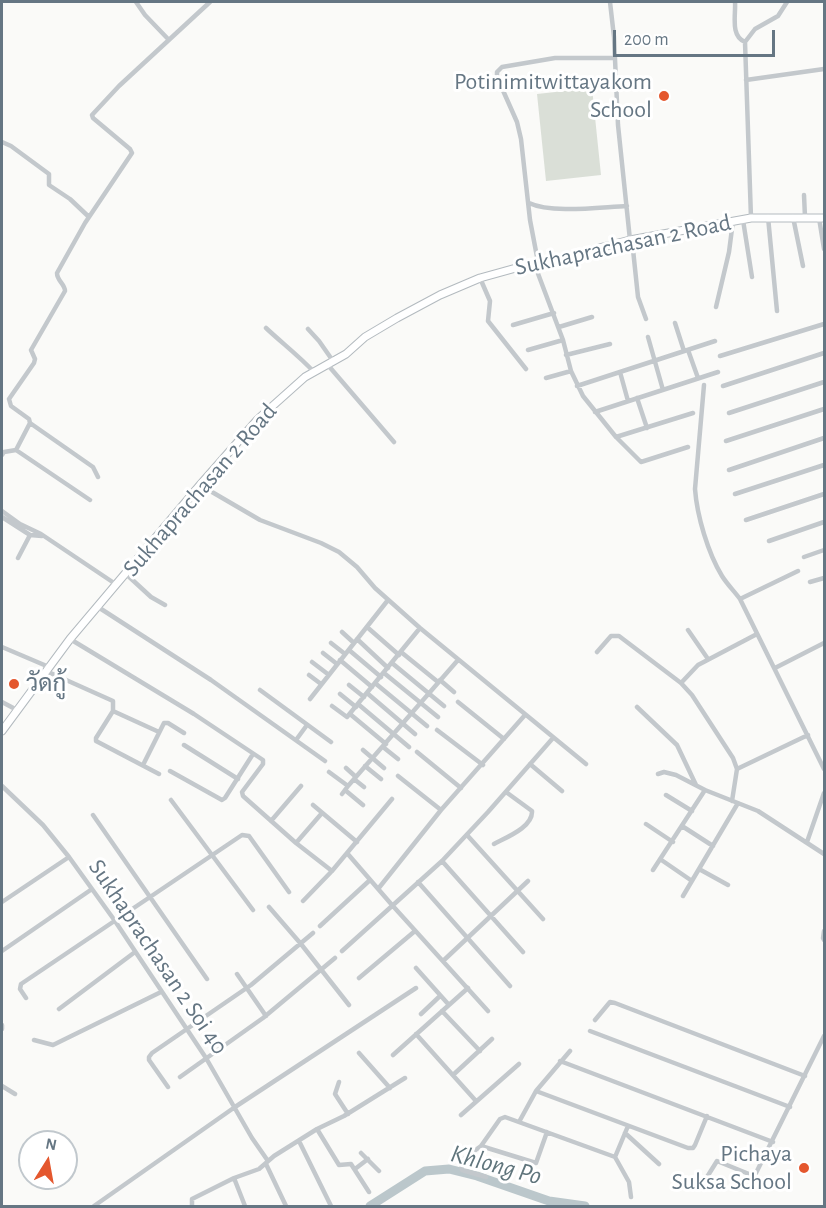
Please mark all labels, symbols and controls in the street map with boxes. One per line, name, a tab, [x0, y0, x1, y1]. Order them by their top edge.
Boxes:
scale bar	[616, 18, 778, 56]
text: 200 m	[624, 31, 669, 49]
place label: Potinimitwittayakom School	[454, 68, 652, 124]
marker: Potinimitwittayakom School	[657, 89, 671, 103]
street label: Sukhaprachasan 2 Road	[512, 208, 734, 282]
street label: Sukhaprachasan 2 Road	[117, 397, 283, 583]
place label: วัดกู้	[26, 670, 66, 698]
marker: วัดกู้	[7, 677, 21, 691]
street label: Sukhaprachasan 2 Soi 40	[82, 854, 234, 1060]
north arrow	[18, 1130, 78, 1190]
text: N	[44, 1135, 58, 1153]
water label: Khlong Po	[447, 1138, 545, 1192]
place label: Pichaya Suksa School	[671, 1140, 792, 1196]
marker: Pichaya Suksa School	[797, 1161, 811, 1175]

